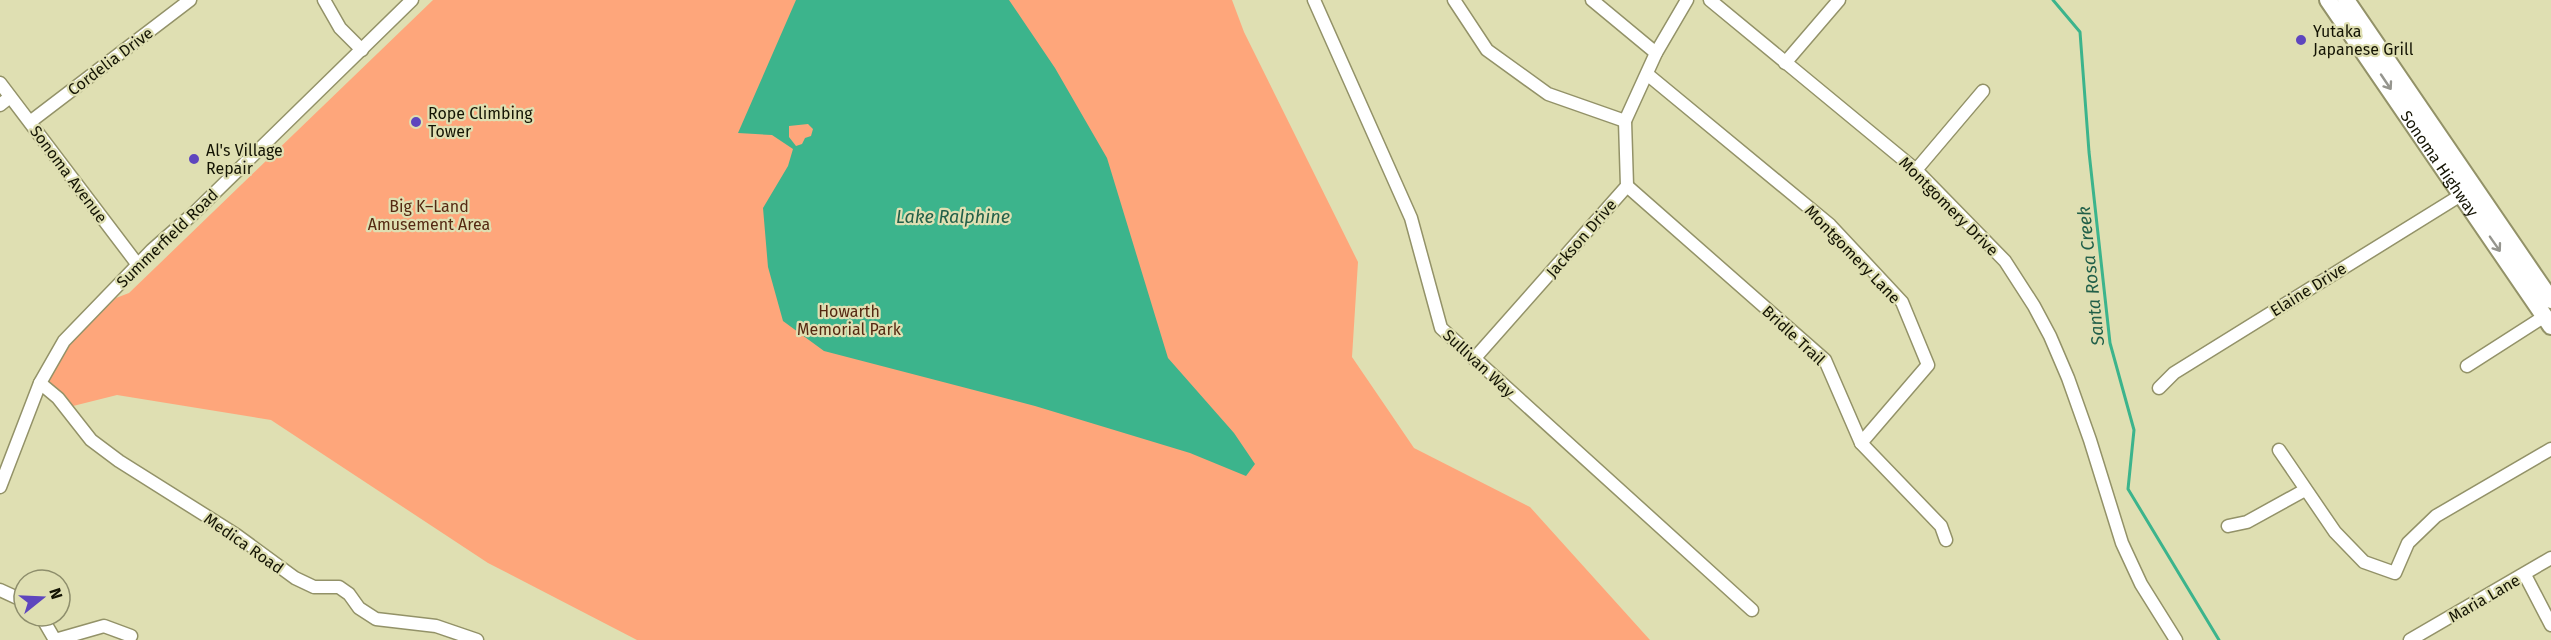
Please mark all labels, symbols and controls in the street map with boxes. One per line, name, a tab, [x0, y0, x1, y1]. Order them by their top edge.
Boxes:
place label: Yutaka Japanese Grill	[2313, 22, 2414, 59]
street label: Cordelia Drive	[64, 23, 157, 100]
marker: Yutaka Japanese Grill	[2294, 33, 2308, 47]
one-way arrow	[2379, 74, 2392, 91]
place label: Rope Climbing Tower	[428, 104, 533, 141]
street label: Sonoma Highway	[2396, 107, 2482, 220]
marker: Rope Climbing Tower	[409, 115, 423, 129]
street label: Sonoma Avenue	[26, 122, 111, 227]
place label: Al's Village Repair	[206, 141, 283, 178]
marker: Al's Village Repair	[187, 152, 201, 166]
street label: Montgomery Drive	[1895, 153, 2002, 260]
street label: Summerfield Road	[113, 185, 222, 292]
street label: Jackson Drive	[1542, 195, 1620, 281]
park label: Big K–Land Amusement Area	[368, 197, 490, 234]
street label: Montgomery Lane	[1801, 201, 1904, 308]
water label: Santa Rosa Creek	[2073, 205, 2109, 348]
water label: Lake Ralphine	[896, 206, 1010, 228]
one-way arrow	[2489, 235, 2501, 251]
street label: Elaine Drive	[2267, 259, 2350, 320]
park label: Howarth Memorial Park	[797, 302, 902, 339]
street label: Bridle Trail	[1758, 302, 1829, 369]
street label: Sullivan Way	[1439, 325, 1518, 401]
street label: Medica Road	[200, 509, 287, 578]
north arrow	[12, 568, 72, 628]
street label: Maria Lane	[2445, 570, 2523, 627]
text: N	[45, 586, 66, 601]

